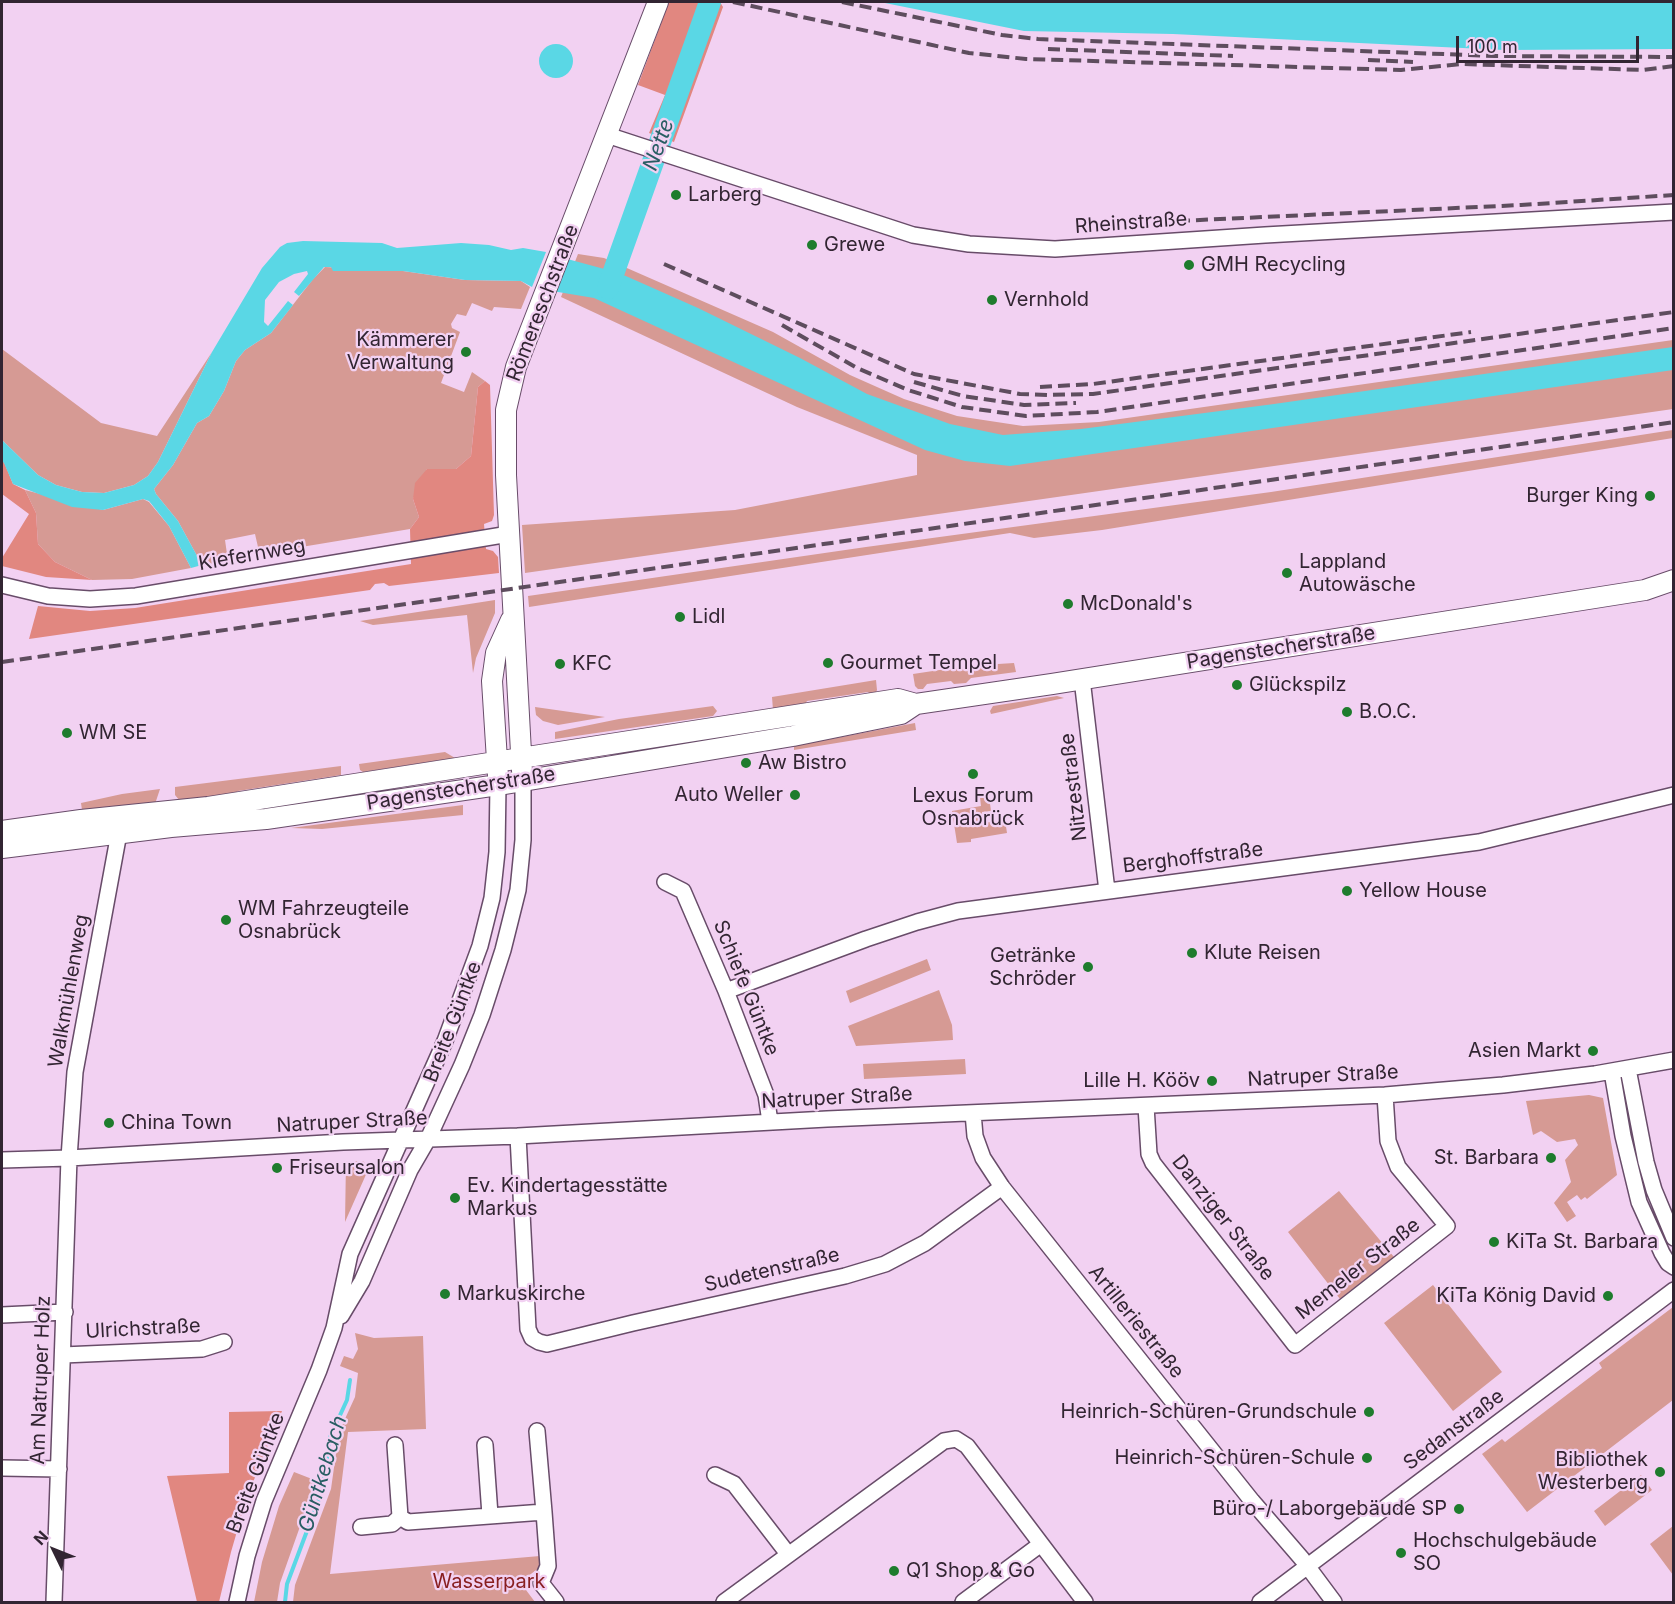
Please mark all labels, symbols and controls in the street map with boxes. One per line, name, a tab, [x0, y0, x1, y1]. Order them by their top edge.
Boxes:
scale bar	[1459, 24, 1642, 62]
text: 100 m	[1467, 36, 1518, 57]
water label: Nette	[638, 116, 680, 174]
place label: Larberg	[688, 183, 762, 207]
marker: Larberg	[669, 188, 683, 202]
street label: Rheinstraße	[1074, 207, 1188, 239]
street label: Römereschstraße	[502, 221, 584, 385]
place label: Grewe	[824, 233, 885, 257]
marker: Grewe	[805, 238, 819, 252]
place label: GMH Recycling	[1201, 253, 1346, 277]
marker: GMH Recycling	[1182, 258, 1196, 272]
place label: Vernhold	[1004, 288, 1089, 312]
marker: Vernhold	[985, 293, 999, 307]
place label: Kämmerer Verwaltung	[347, 328, 454, 375]
marker: Kämmerer Verwaltung	[459, 345, 473, 359]
place label: Burger King	[1526, 484, 1638, 508]
marker: Burger King	[1643, 489, 1657, 503]
street label: Kiefernweg	[197, 534, 307, 576]
place label: Lappland Autowäsche	[1299, 550, 1416, 597]
marker: Lappland Autowäsche	[1280, 566, 1294, 580]
place label: McDonald's	[1080, 592, 1193, 616]
marker: McDonald's	[1061, 597, 1075, 611]
place label: Lidl	[692, 605, 725, 629]
marker: Lidl	[673, 610, 687, 624]
street label: Pagenstecherstraße	[1185, 621, 1377, 675]
place label: Gourmet Tempel	[840, 651, 997, 675]
place label: KFC	[572, 652, 612, 676]
marker: Gourmet Tempel	[821, 656, 835, 670]
marker: KFC	[553, 657, 567, 671]
place label: Glückspilz	[1249, 673, 1347, 697]
marker: Glückspilz	[1230, 678, 1244, 692]
place label: B.O.C.	[1359, 700, 1417, 724]
marker: B.O.C.	[1340, 705, 1354, 719]
place label: WM SE	[79, 721, 147, 745]
marker: WM SE	[60, 726, 74, 740]
street label: Nitzestraße	[1055, 732, 1093, 842]
place label: Aw Bistro	[758, 751, 847, 775]
marker: Aw Bistro	[739, 756, 753, 770]
street label: Pagenstecherstraße	[365, 762, 557, 816]
marker: Lexus Forum Osnabrück	[966, 767, 980, 781]
place label: Auto Weller	[674, 783, 783, 807]
place label: Lexus Forum Osnabrück	[912, 784, 1034, 831]
marker: Auto Weller	[788, 788, 802, 802]
street label: Berghoffstraße	[1121, 837, 1265, 879]
place label: Yellow House	[1359, 879, 1487, 903]
marker: Yellow House	[1340, 884, 1354, 898]
place label: WM Fahrzeugteile Osnabrück	[238, 897, 409, 944]
street label: Walkmühlenweg	[44, 913, 94, 1069]
marker: WM Fahrzeugteile Osnabrück	[219, 913, 233, 927]
street label: Schiefe Güntke	[708, 917, 784, 1059]
place label: Klute Reisen	[1204, 941, 1321, 965]
place label: Getränke Schröder	[989, 944, 1076, 991]
marker: Klute Reisen	[1185, 946, 1199, 960]
street label: Breite Güntke	[419, 958, 487, 1086]
marker: Getränke Schröder	[1081, 960, 1095, 974]
place label: Asien Markt	[1468, 1039, 1581, 1063]
marker: Asien Markt	[1586, 1044, 1600, 1058]
street label: Natruper Straße	[1247, 1060, 1399, 1092]
place label: Lille H. Kööv	[1083, 1069, 1200, 1093]
marker: Lille H. Kööv	[1205, 1074, 1219, 1088]
street label: Natruper Straße	[761, 1082, 913, 1114]
street label: Natruper Straße	[276, 1106, 428, 1138]
place label: China Town	[121, 1111, 232, 1135]
marker: China Town	[102, 1116, 116, 1130]
place label: St. Barbara	[1434, 1146, 1539, 1170]
street label: Danziger Straße	[1167, 1150, 1279, 1286]
marker: St. Barbara	[1544, 1151, 1558, 1165]
place label: Friseursalon	[289, 1156, 405, 1180]
marker: Friseursalon	[270, 1161, 284, 1175]
place label: Ev. Kindertagesstätte Markus	[467, 1174, 668, 1221]
marker: Ev. Kindertagesstätte Markus	[448, 1191, 462, 1205]
street label: Memeler Straße	[1291, 1213, 1425, 1325]
place label: KiTa St. Barbara	[1506, 1230, 1658, 1254]
marker: KiTa St. Barbara	[1487, 1235, 1501, 1249]
street label: Sudetenstraße	[702, 1243, 842, 1297]
street label: Artilleriestraße	[1083, 1261, 1189, 1383]
place label: Markuskirche	[457, 1282, 585, 1306]
place label: KiTa König David	[1436, 1284, 1596, 1308]
marker: Markuskirche	[438, 1287, 452, 1301]
marker: KiTa König David	[1601, 1289, 1615, 1303]
street label: Am Natruper Holz	[26, 1295, 56, 1465]
street label: Ulrichstraße	[85, 1314, 201, 1344]
street label: Sedanstraße	[1399, 1384, 1509, 1476]
place label: Heinrich-Schüren-Grundschule	[1060, 1400, 1357, 1424]
marker: Heinrich-Schüren-Grundschule	[1362, 1405, 1376, 1419]
street label: Breite Güntke	[222, 1409, 290, 1537]
water label: Güntkebach	[293, 1413, 353, 1535]
place label: Heinrich-Schüren-Schule	[1114, 1446, 1355, 1470]
place label: Bibliothek Westerberg	[1538, 1448, 1648, 1495]
marker: Heinrich-Schüren-Schule	[1360, 1451, 1374, 1465]
marker: Bibliothek Westerberg	[1653, 1465, 1667, 1479]
place label: Büro-/ Laborgebäude SP	[1212, 1497, 1447, 1521]
marker: Büro-/ Laborgebäude SP	[1452, 1502, 1466, 1516]
north arrow	[24, 1520, 84, 1580]
text: N	[29, 1526, 52, 1549]
place label: Hochschulgebäude SO	[1413, 1529, 1597, 1576]
marker: Hochschulgebäude SO	[1394, 1546, 1408, 1560]
place label: Q1 Shop & Go	[906, 1559, 1035, 1583]
marker: Q1 Shop & Go	[887, 1564, 901, 1578]
park label: Wasserpark	[432, 1570, 546, 1594]

